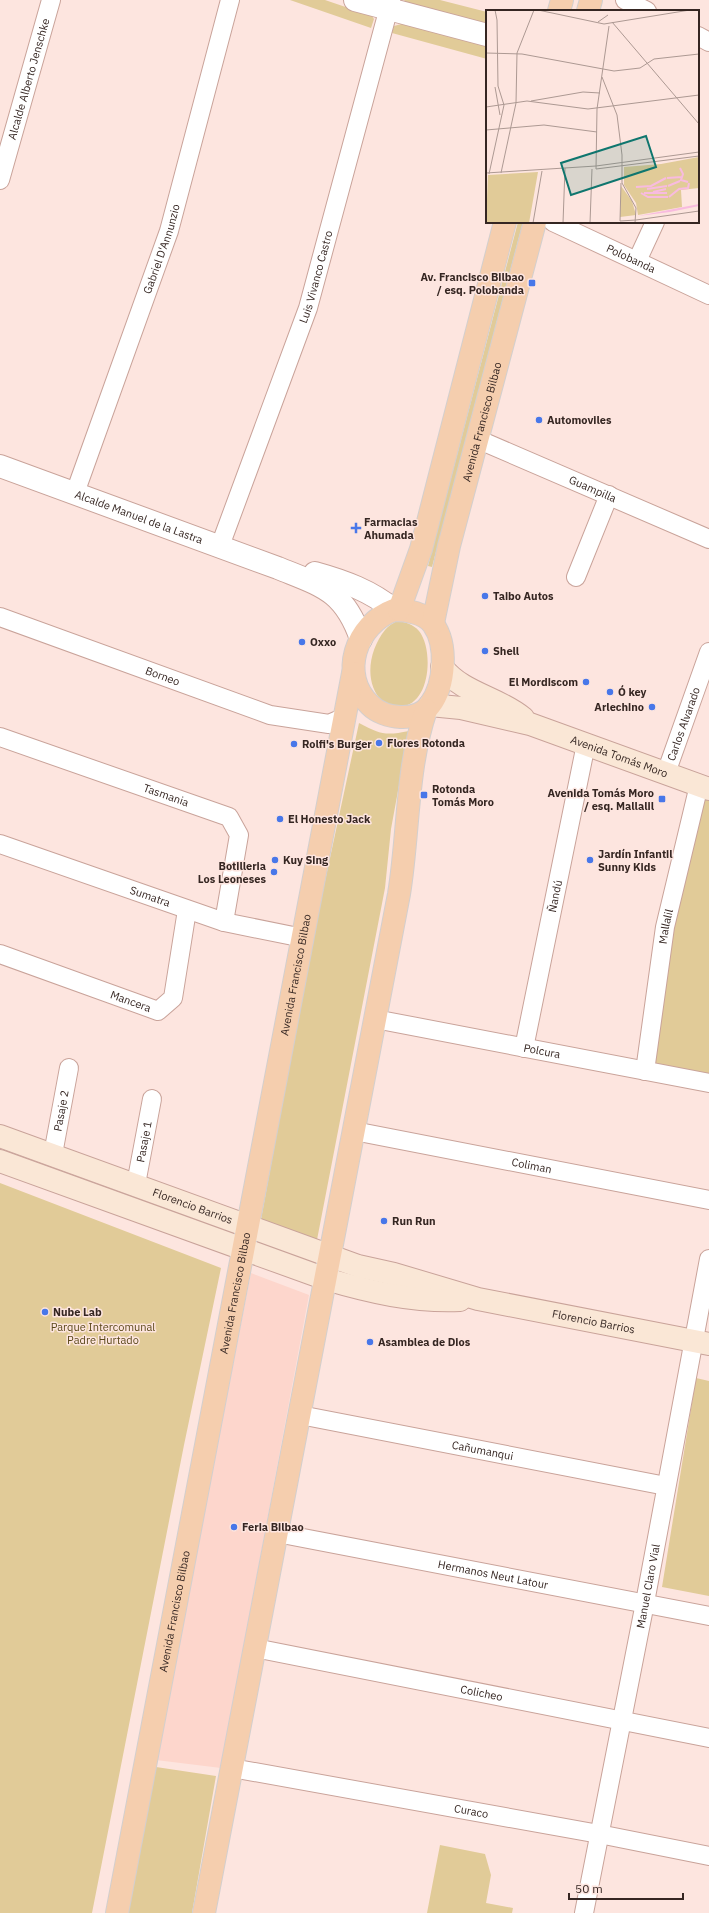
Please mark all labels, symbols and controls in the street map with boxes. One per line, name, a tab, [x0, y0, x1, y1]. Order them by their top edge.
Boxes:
inset map	[486, 10, 699, 223]
street label: Alcalde Alberto Jenschke	[5, 17, 52, 141]
street label: Gabriel D'Annunzio	[140, 203, 183, 296]
street label: Luis Vivanco Castro	[296, 229, 336, 325]
street label: Polobanda	[604, 241, 658, 276]
place label: Av. Francisco Bilbao / esq. Polobanda	[420, 270, 524, 297]
marker: Av. Francisco Bilbao / esq. Polobanda	[527, 278, 537, 288]
street label: Avenida Francisco Bilbao	[459, 360, 505, 483]
place label: Automoviles	[547, 413, 612, 427]
marker: Automoviles	[534, 415, 544, 425]
street label: Guampilla	[567, 472, 619, 505]
street label: Alcalde Manuel de la Lastra	[73, 487, 205, 547]
place label: Farmacias Ahumada	[364, 515, 418, 542]
marker: Farmacias Ahumada	[351, 523, 361, 533]
place label: Taibo Autos	[493, 589, 554, 603]
marker: Taibo Autos	[480, 591, 490, 601]
place label: Oxxo	[310, 635, 336, 649]
marker: Oxxo	[297, 637, 307, 647]
place label: Shell	[493, 644, 520, 658]
marker: Shell	[480, 646, 490, 656]
street label: Borneo	[143, 663, 182, 689]
place label: El Mordiscom	[509, 675, 578, 689]
marker: El Mordiscom	[581, 677, 591, 687]
place label: Ó key	[618, 685, 647, 699]
street label: Carlos Alvarado	[664, 685, 703, 763]
marker: Ó key	[605, 687, 615, 697]
place label: Arlechino	[594, 700, 644, 714]
marker: Arlechino	[647, 702, 657, 712]
street label: Avenida Tomás Moro	[569, 732, 670, 781]
place label: Flores Rotonda	[387, 736, 465, 750]
place label: Rolfi's Burger	[302, 737, 372, 751]
marker: Flores Rotonda	[374, 738, 384, 748]
marker: Rolfi's Burger	[289, 739, 299, 749]
street label: Tasmania	[142, 781, 191, 809]
place label: Rotonda Tomás Moro	[432, 782, 494, 809]
place label: Avenida Tomás Moro / esq. Mallalil	[548, 786, 655, 813]
marker: Rotonda Tomás Moro	[419, 790, 429, 800]
marker: Avenida Tomás Moro / esq. Mallalil	[657, 794, 667, 804]
place label: El Honesto Jack	[288, 812, 371, 826]
marker: El Honesto Jack	[275, 814, 285, 824]
place label: Jardín Infantil Sunny Kids	[598, 847, 673, 874]
place label: Kuy Sing	[283, 853, 329, 867]
marker: Kuy Sing	[270, 855, 280, 865]
marker: Jardín Infantil Sunny Kids	[585, 855, 595, 865]
place label: Botilleria Los Leoneses	[198, 859, 266, 886]
marker: Botilleria Los Leoneses	[269, 867, 279, 877]
street label: Ñandú	[545, 879, 565, 913]
street label: Sumatra	[128, 883, 172, 910]
street label: Mallalil	[656, 908, 676, 945]
street label: Avenida Francisco Bilbao	[277, 913, 314, 1037]
street label: Mancera	[108, 987, 153, 1015]
street label: Polcura	[522, 1041, 562, 1061]
street label: Pasaje 2	[50, 1089, 72, 1133]
street label: Pasaje 1	[133, 1120, 155, 1164]
street label: Coliman	[510, 1155, 553, 1176]
street label: Florencio Barrios	[151, 1185, 235, 1227]
place label: Run Run	[392, 1214, 436, 1228]
marker: Run Run	[379, 1216, 389, 1226]
street label: Avenida Francisco Bilbao	[217, 1231, 253, 1355]
place label: Nube Lab	[53, 1305, 102, 1319]
marker: Nube Lab	[40, 1307, 50, 1317]
street label: Florencio Barrios	[551, 1307, 636, 1336]
park label: Parque Intercomunal Padre Hurtado	[51, 1320, 155, 1347]
place label: Asamblea de Dios	[378, 1335, 471, 1349]
marker: Asamblea de Dios	[365, 1337, 375, 1347]
street label: Cañumanqui	[451, 1438, 515, 1463]
place label: Feria Bilbao	[242, 1520, 304, 1534]
marker: Feria Bilbao	[229, 1522, 239, 1532]
street label: Manuel Claro Vial	[633, 1543, 663, 1630]
street label: Avenida Francisco Bilbao	[156, 1549, 193, 1673]
street label: Hermanos Neut Latour	[437, 1557, 549, 1592]
street label: Colicheo	[459, 1682, 504, 1704]
street label: Curaco	[453, 1801, 489, 1821]
scale bar	[569, 1875, 683, 1901]
text: 50 m	[575, 1881, 603, 1896]

